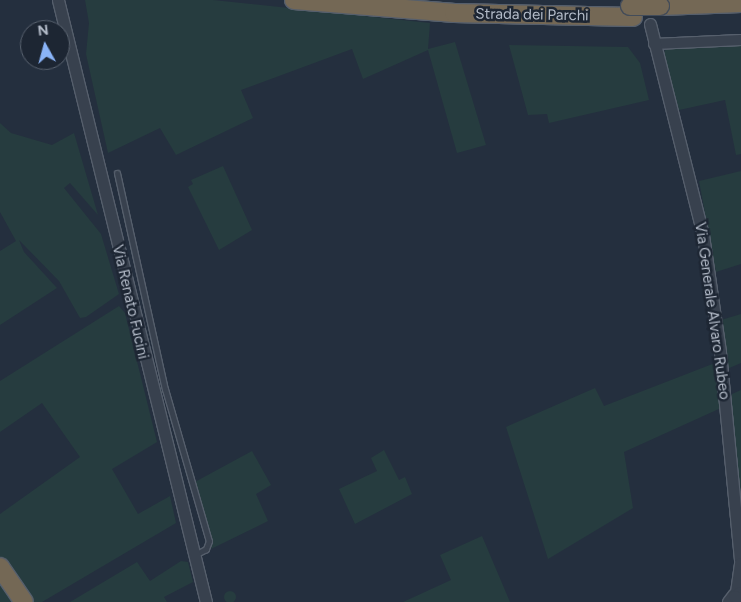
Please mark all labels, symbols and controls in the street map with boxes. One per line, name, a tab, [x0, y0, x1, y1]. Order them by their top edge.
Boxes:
street label: Strada dei Parchi	[475, 5, 589, 25]
north arrow	[20, 20, 70, 70]
text: N	[37, 22, 50, 40]
street label: Via Generale Alvaro Rubeo	[691, 221, 733, 401]
street label: Via Renato Fucini	[108, 243, 152, 361]

